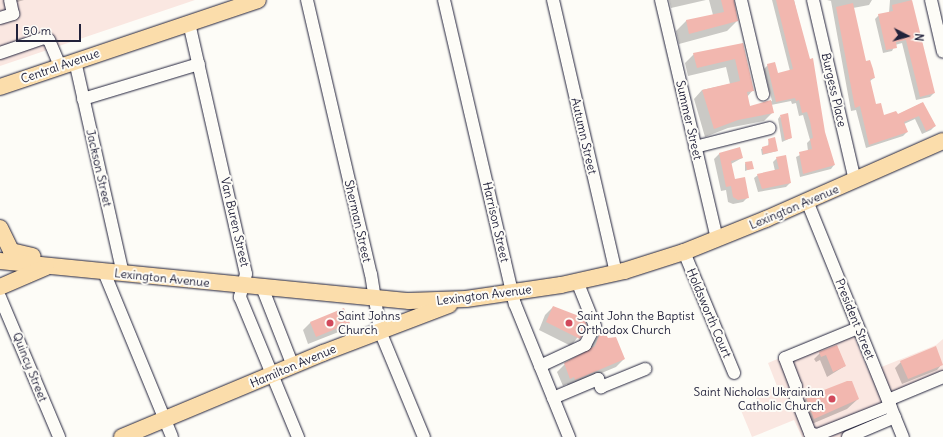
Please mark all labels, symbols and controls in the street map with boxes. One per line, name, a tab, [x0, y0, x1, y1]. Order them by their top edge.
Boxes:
scale bar	[18, 16, 83, 42]
north arrow	[887, 16, 927, 56]
text: 50 m	[23, 23, 51, 38]
text: N	[912, 33, 926, 42]
street label: Central Avenue	[19, 46, 101, 86]
street label: Burgess Place	[818, 52, 850, 128]
street label: Summer Street	[673, 79, 705, 161]
street label: Autumn Street	[568, 96, 600, 176]
street label: Jackson Street	[83, 128, 115, 208]
street label: Van Buren Street	[218, 176, 252, 268]
street label: Sherman Street	[342, 178, 374, 264]
street label: Harrison Street	[480, 180, 512, 264]
street label: Lexington Avenue	[747, 182, 841, 232]
street label: Lexington Avenue	[114, 266, 210, 290]
street label: Holdsworth Court	[684, 266, 734, 360]
street label: President Street	[832, 277, 878, 361]
street label: Lexington Avenue	[436, 282, 532, 308]
place label: Saint Johns Church	[338, 309, 400, 337]
place label: Saint John the Baptist Orthodox Church	[577, 309, 694, 337]
marker: Saint Johns Church	[325, 318, 335, 328]
marker: Saint John the Baptist Orthodox Church	[564, 318, 574, 328]
street label: Quincy Street	[10, 330, 50, 404]
street label: Hamilton Avenue	[248, 341, 338, 391]
place label: Saint Nicholas Ukrainian Catholic Church	[694, 385, 824, 413]
marker: Saint Nicholas Ukrainian Catholic Church	[827, 394, 837, 404]

